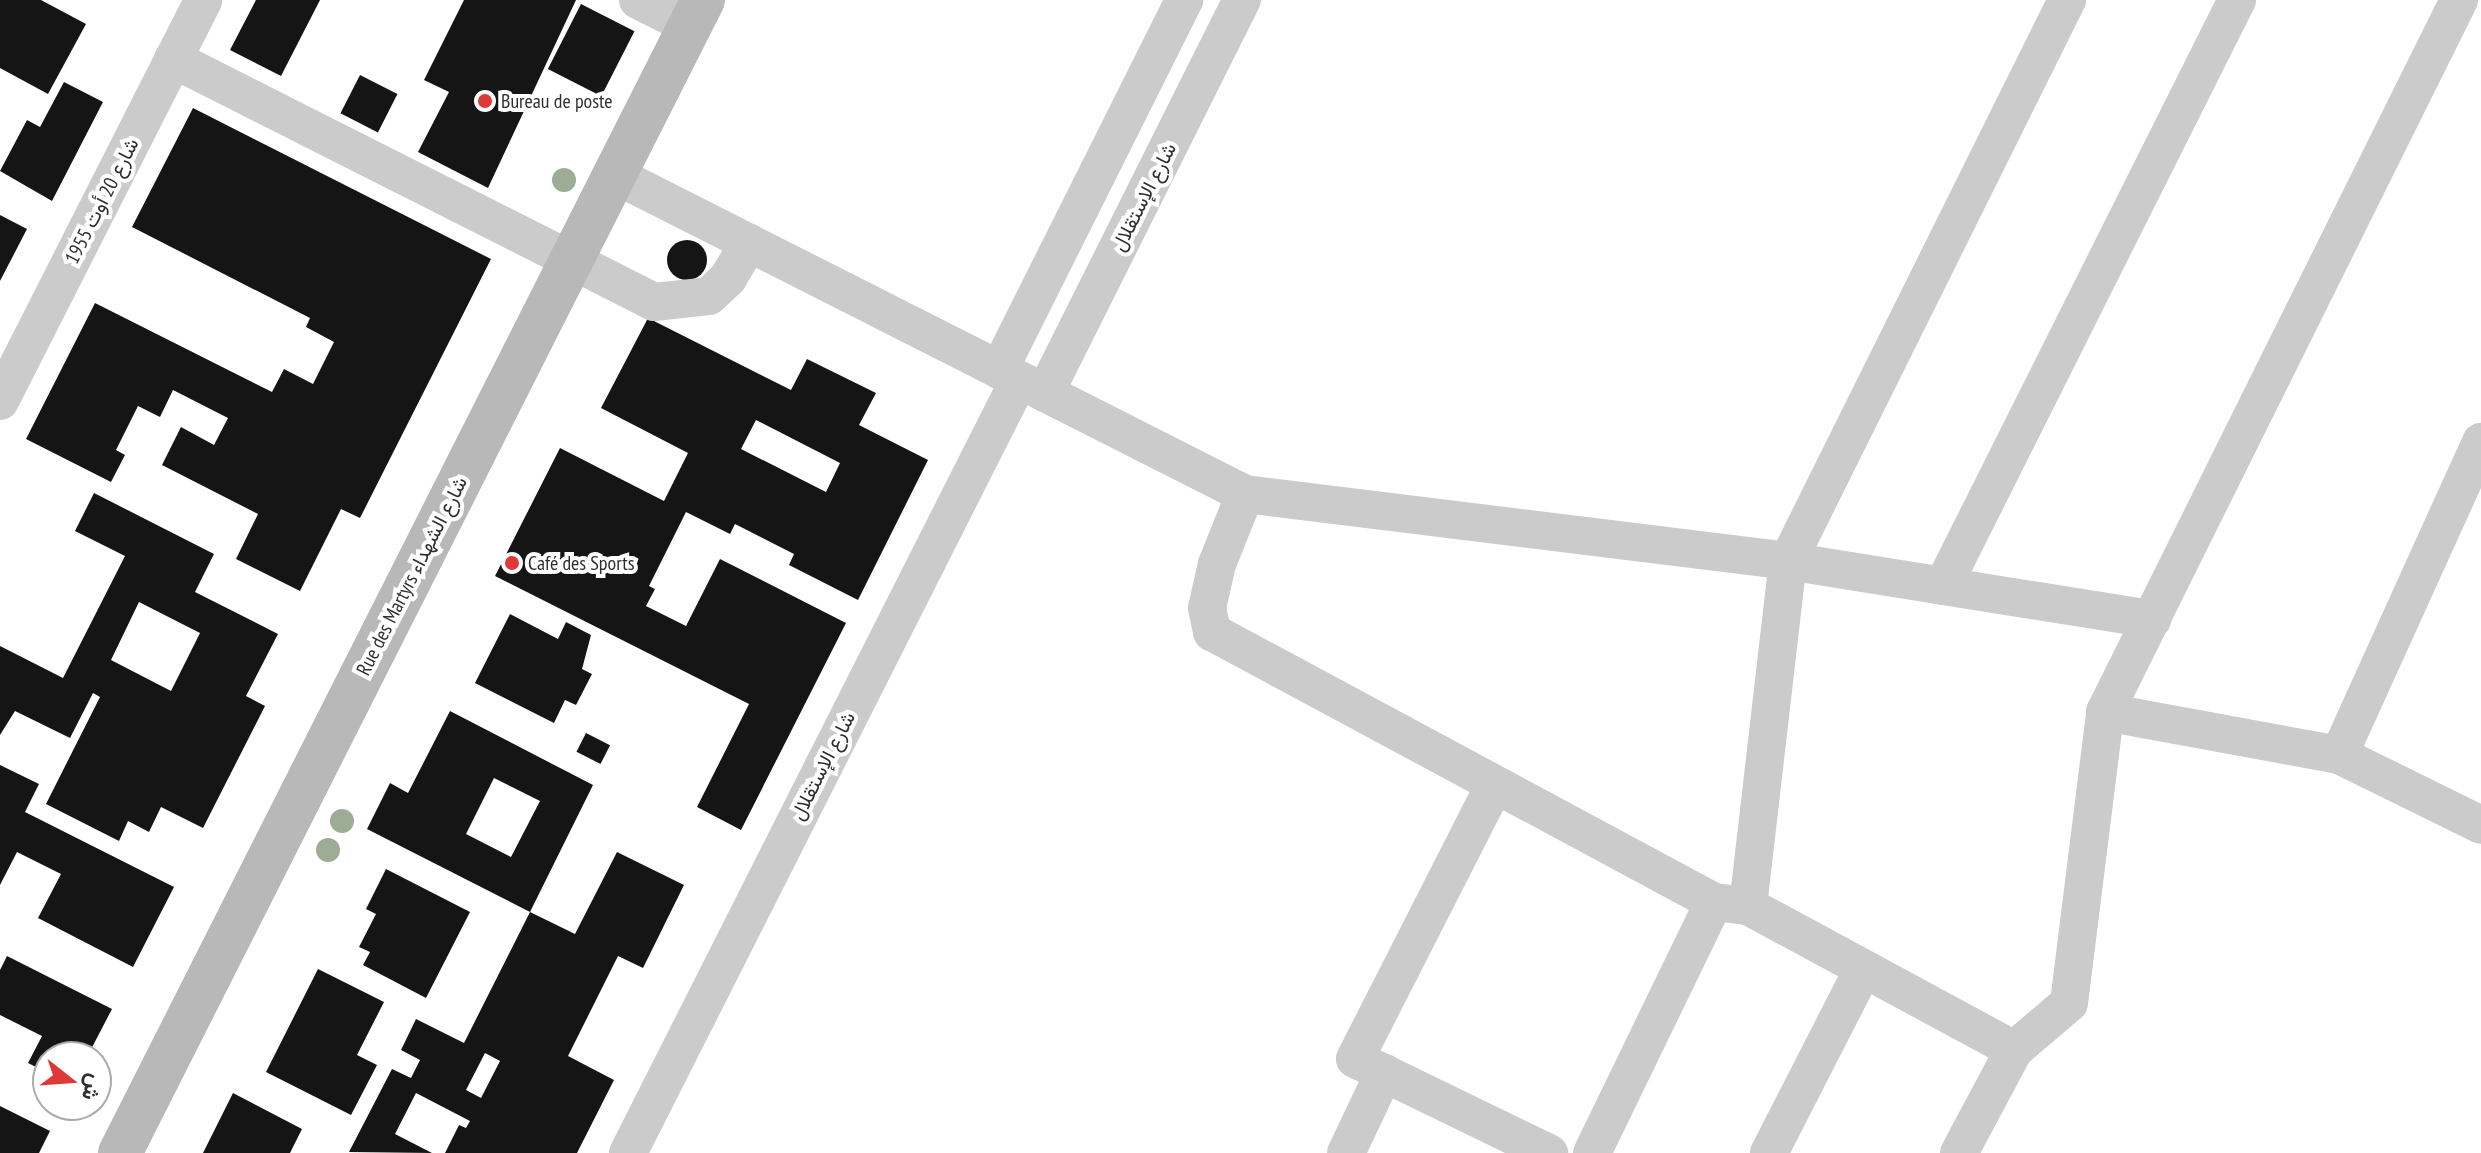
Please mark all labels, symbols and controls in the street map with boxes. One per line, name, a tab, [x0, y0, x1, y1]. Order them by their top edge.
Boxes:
place label: Bureau de poste	[501, 89, 613, 113]
marker: Bureau de poste	[476, 92, 494, 110]
street label: شارع 20 أوت 1955	[60, 134, 144, 268]
street label: شارع الإستقلال	[1106, 139, 1182, 255]
street label: Rue des Martyrs شارع الشهداء	[351, 473, 473, 679]
place label: Café des Sports	[528, 551, 634, 575]
marker: Café des Sports	[503, 554, 521, 572]
street label: شارع الإستقلال	[785, 708, 861, 824]
north arrow	[32, 1041, 112, 1121]
text: ش	[76, 1071, 110, 1104]

